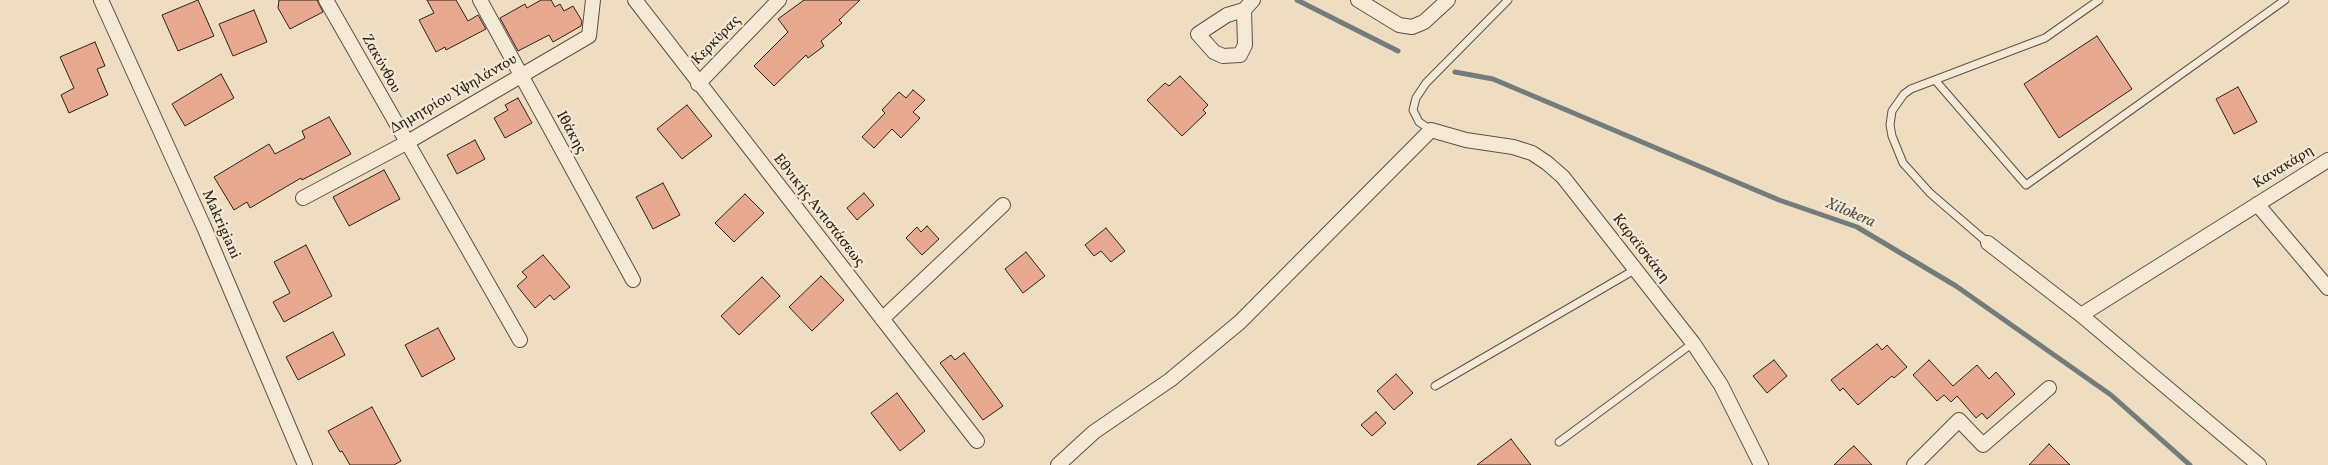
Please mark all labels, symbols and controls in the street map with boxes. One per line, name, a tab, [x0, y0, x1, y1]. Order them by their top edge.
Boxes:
street label: Κερκύρας	[689, 12, 745, 70]
street label: Ζακύνθου	[357, 31, 403, 97]
street label: Δημητρίου Υψηλάντου	[387, 51, 521, 139]
street label: Ιθάκης	[551, 108, 589, 158]
street label: Κανακάρη	[2250, 142, 2318, 194]
street label: Εθνικής Αντιστάσεως	[768, 151, 868, 271]
street label: Makrigiani	[197, 188, 243, 262]
water label: Xilokera	[1822, 195, 1878, 233]
street label: Καραϊσκάκη	[1607, 211, 1673, 287]

